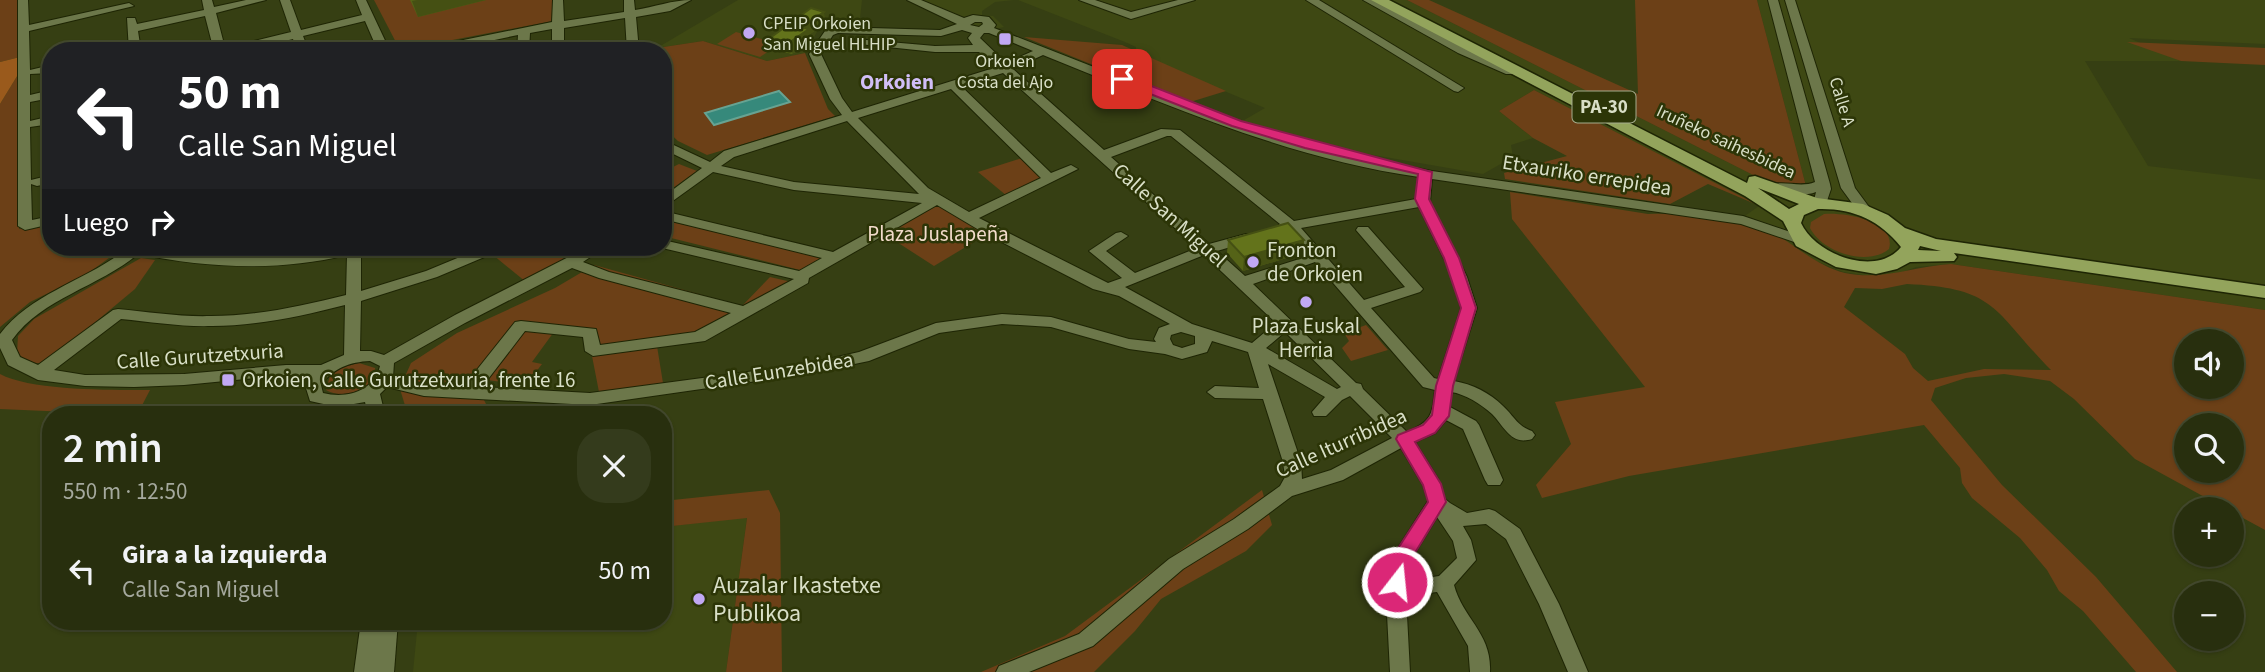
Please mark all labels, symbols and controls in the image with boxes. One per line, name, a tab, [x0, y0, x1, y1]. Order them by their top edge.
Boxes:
place label: CPEIP Orkoien San Miguel HLHIP	[763, 11, 896, 57]
marker: CPEIP Orkoien San Miguel HLHIP	[741, 25, 757, 41]
marker: Orkoien Costa del Ajo	[997, 31, 1013, 47]
place label: Orkoien Costa del Ajo	[957, 49, 1053, 95]
pin	[1092, 49, 1152, 109]
text: 50 m	[178, 58, 282, 128]
icon: arrive	[1103, 60, 1141, 98]
district label: Orkoien	[860, 67, 934, 97]
icon: left	[63, 70, 154, 161]
street label: Calle A	[1823, 74, 1861, 130]
road number: PA-30	[1572, 92, 1636, 122]
street label: Iruñeko saihesbidea	[1652, 99, 1800, 185]
text: Calle San Miguel	[178, 123, 397, 169]
street label: Etxauriko errepidea	[1500, 147, 1674, 203]
street label: Calle San Miguel	[1107, 156, 1233, 274]
icon: right	[143, 203, 181, 241]
text: Luego	[63, 204, 129, 241]
park label: Plaza Juslapeña	[867, 219, 1009, 249]
place label: Fronton de Orkoien	[1267, 235, 1363, 289]
marker: Fronton de Orkoien	[1245, 254, 1261, 270]
marker: Plaza Euskal Herria	[1298, 294, 1314, 310]
place label: Plaza Euskal Herria	[1252, 311, 1360, 365]
map controls	[2174, 329, 2244, 651]
button: sound	[2174, 329, 2244, 399]
street label: Calle Gurutzetxuria	[115, 335, 285, 377]
street label: Calle Eunzebidea	[702, 344, 856, 398]
place label: Orkoien, Calle Gurutzetxuria, frente 16	[242, 365, 576, 395]
marker: Orkoien, Calle Gurutzetxuria, frente 16	[220, 372, 236, 388]
street label: Calle Iturribidea	[1271, 401, 1411, 485]
button: search	[2174, 413, 2244, 483]
text: 2 min	[63, 419, 163, 479]
button: close	[577, 429, 651, 503]
text: 550 m · 12:50	[63, 475, 187, 508]
button: +	[2174, 497, 2244, 567]
text: Gira a la izquierda	[122, 536, 327, 573]
position arrow	[1360, 545, 1434, 619]
icon: left	[63, 552, 101, 590]
text: 50 m	[598, 552, 651, 589]
place label: Auzalar Ikastetxe Publikoa	[713, 568, 881, 631]
text: Calle San Miguel	[122, 573, 279, 606]
button: −	[2174, 581, 2244, 651]
marker: Auzalar Ikastetxe Publikoa	[691, 591, 707, 607]

